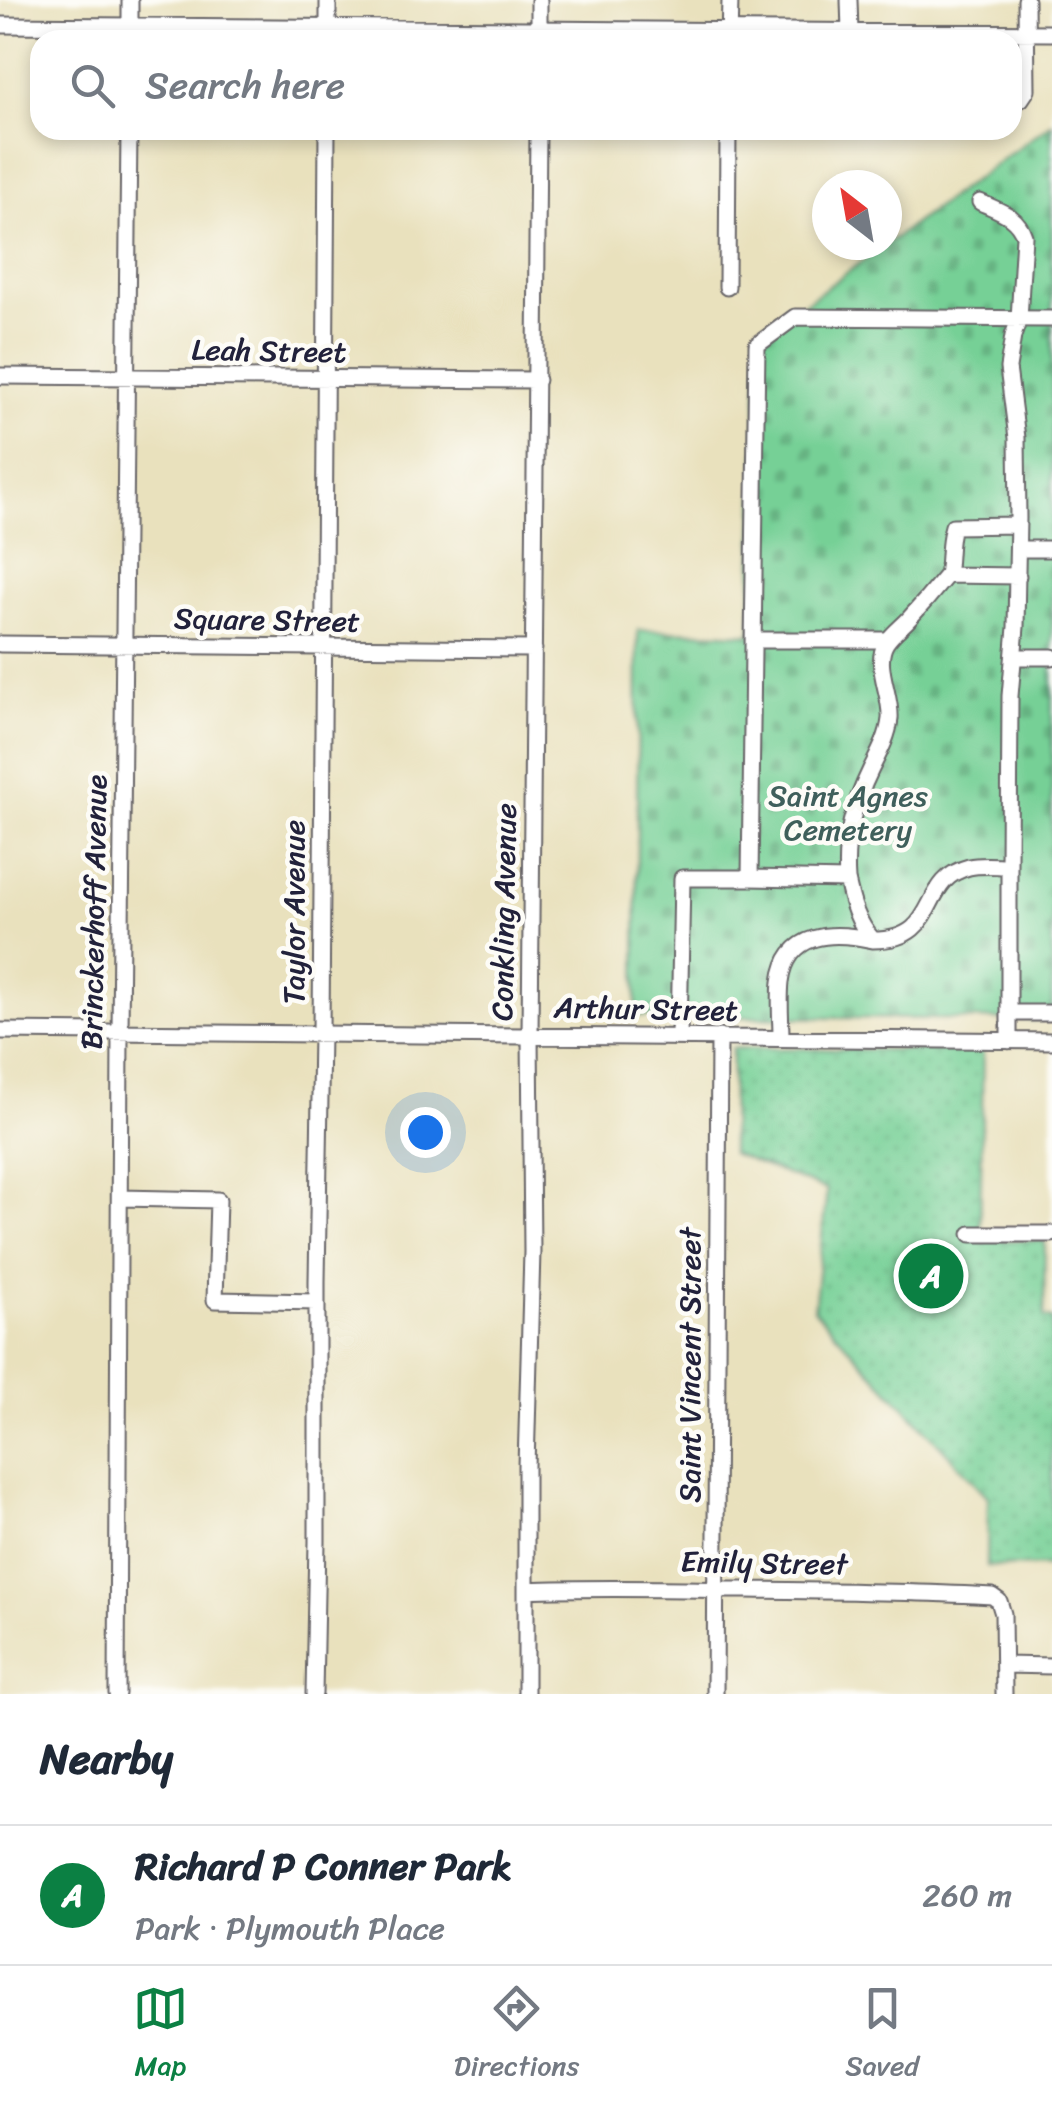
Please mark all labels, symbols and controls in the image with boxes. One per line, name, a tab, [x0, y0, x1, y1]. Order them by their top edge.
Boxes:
search box	[30, 30, 1022, 140]
text: Search here	[145, 52, 345, 119]
icon: search	[65, 58, 120, 113]
north arrow	[812, 170, 902, 260]
street label: Leah Street	[191, 323, 347, 379]
street label: Square Street	[173, 591, 361, 649]
park label: Saint Agnes Cemetery	[768, 769, 928, 857]
street label: Brinckerhoff Avenue	[65, 774, 123, 1050]
street label: Conkling Avenue	[475, 803, 533, 1021]
street label: Taylor Avenue	[267, 820, 321, 1004]
street label: Arthur Street	[552, 980, 739, 1038]
your location	[400, 1107, 451, 1158]
street label: Saint Vincent Street	[663, 1225, 717, 1503]
pin: A	[898, 1238, 964, 1314]
street label: Emily Street	[680, 1535, 850, 1591]
text: Nearby	[40, 1722, 173, 1796]
text: Richard P Conner Park	[135, 1833, 512, 1900]
text: A	[62, 1867, 83, 1924]
text: 260 m	[922, 1867, 1012, 1924]
text: Park · Plymouth Place	[135, 1900, 445, 1957]
tab: Map	[133, 1981, 188, 2090]
tab: Directions	[454, 1981, 579, 2090]
tab: Saved	[845, 1981, 919, 2090]

